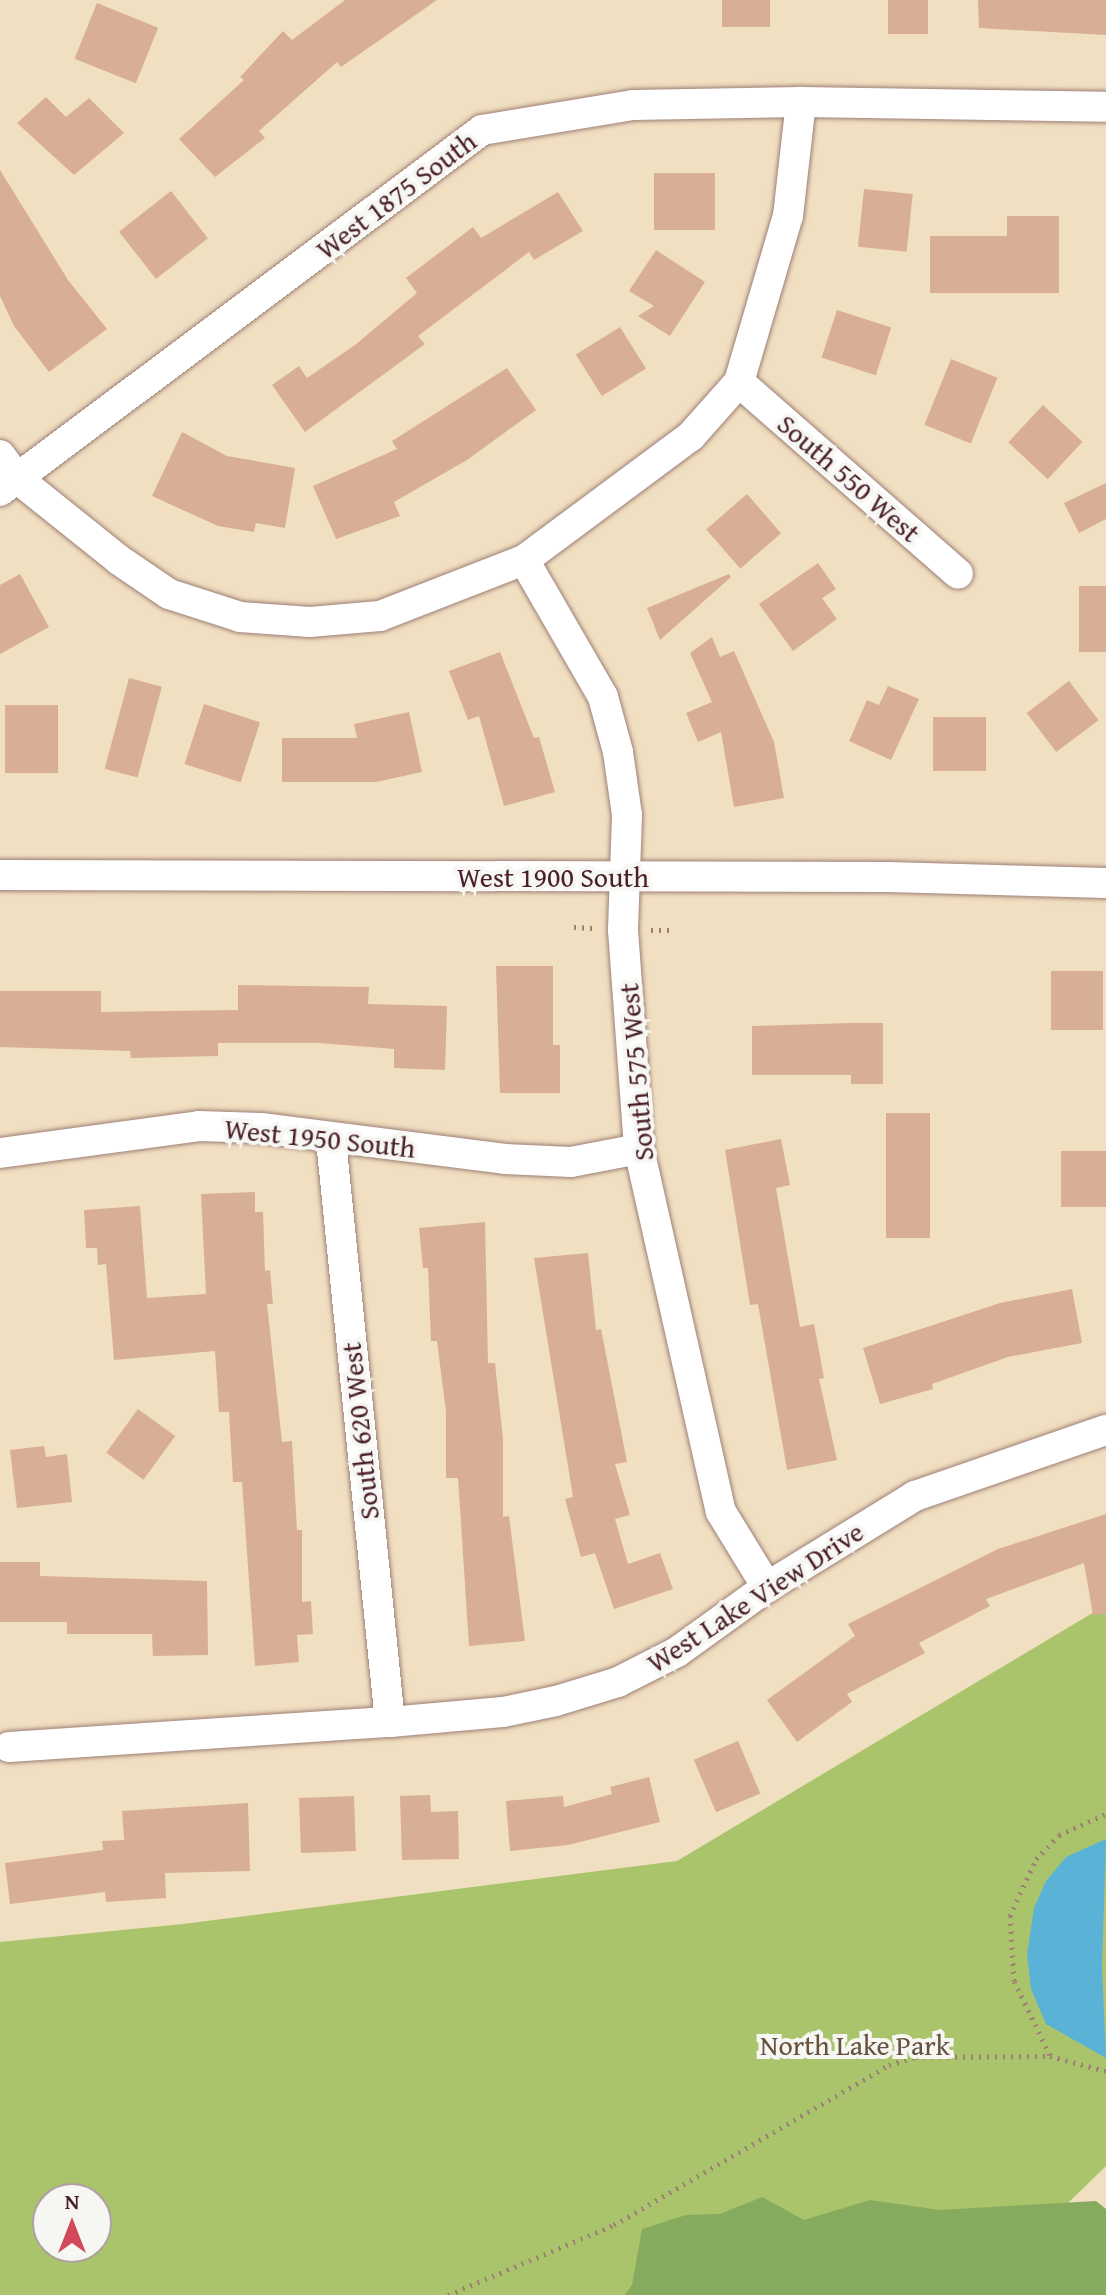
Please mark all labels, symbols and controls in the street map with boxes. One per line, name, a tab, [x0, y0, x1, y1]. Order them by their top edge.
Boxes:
street label: West 1875 South	[309, 124, 483, 266]
street label: South 550 West	[771, 407, 927, 549]
street label: West 1900 South	[457, 860, 649, 894]
street label: South 575 West	[611, 982, 661, 1162]
street label: West 1950 South	[223, 1111, 417, 1165]
street label: South 620 West	[334, 1341, 386, 1521]
street label: West Lake View Drive	[641, 1515, 869, 1679]
park label: North Lake Park	[760, 2028, 950, 2062]
north arrow	[32, 2183, 112, 2263]
text: N	[65, 2185, 79, 2217]

